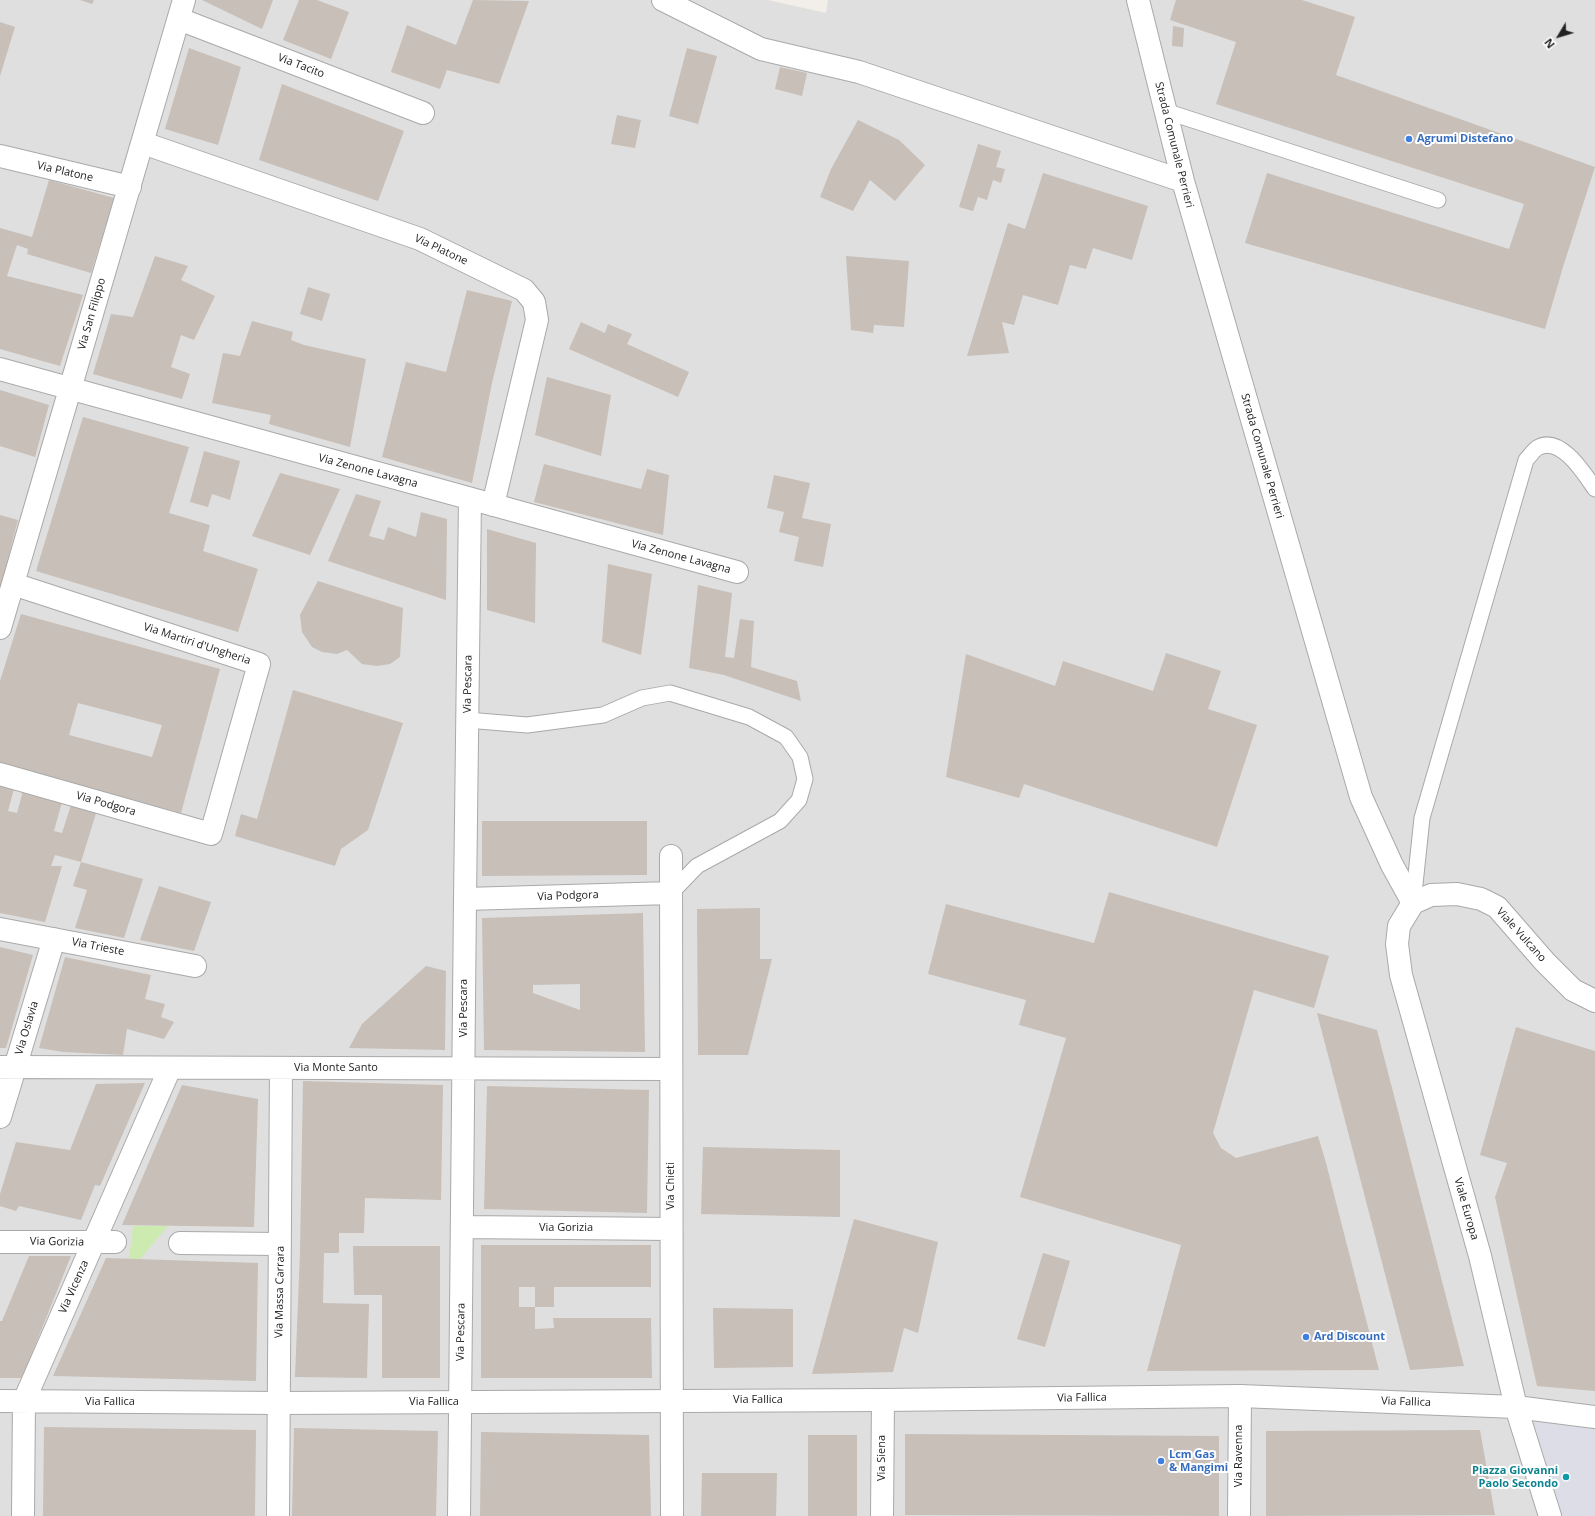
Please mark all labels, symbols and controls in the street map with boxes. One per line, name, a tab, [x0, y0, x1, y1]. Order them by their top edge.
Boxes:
north arrow	[1539, 16, 1579, 56]
text: N	[1540, 36, 1558, 52]
street label: Via Tacito	[276, 51, 326, 81]
street label: Strada Comunale Perrieri	[1152, 81, 1196, 209]
place label: Agrumi Distefano	[1417, 132, 1513, 146]
marker: Agrumi Distefano	[1404, 134, 1414, 144]
street label: Via Platone	[36, 159, 94, 185]
street label: Via Platone	[412, 232, 470, 268]
street label: Via San Filippo	[75, 277, 109, 351]
street label: Strada Comunale Perrieri	[1238, 392, 1286, 520]
street label: Via Zenone Lavagna	[317, 451, 419, 491]
street label: Via Zenone Lavagna	[630, 537, 732, 577]
street label: Via Martiri d'Ungheria	[142, 620, 252, 668]
street label: Via Pescara	[461, 655, 475, 713]
street label: Via Podgora	[75, 789, 137, 819]
street label: Via Podgora	[537, 888, 599, 904]
street label: Viale Vulcano	[1493, 905, 1549, 965]
street label: Via Trieste	[71, 935, 125, 959]
street label: Via Pescara	[457, 979, 471, 1037]
street label: Via Oslavia	[13, 1000, 41, 1056]
street label: Via Monte Santo	[294, 1061, 378, 1075]
street label: Via Chieti	[664, 1162, 678, 1210]
street label: Viale Europa	[1451, 1176, 1481, 1242]
street label: Via Gorizia	[539, 1221, 593, 1235]
street label: Via Gorizia	[30, 1235, 84, 1249]
street label: Via Massa Carrara	[273, 1246, 287, 1338]
street label: Via Vicenza	[56, 1258, 92, 1316]
street label: Via Pescara	[454, 1303, 468, 1361]
place label: Ard Discount	[1314, 1330, 1385, 1344]
marker: Ard Discount	[1301, 1332, 1311, 1342]
street label: Via Fallica	[1057, 1391, 1107, 1405]
street label: Via Fallica	[733, 1393, 783, 1407]
street label: Via Fallica	[85, 1395, 135, 1409]
street label: Via Fallica	[409, 1395, 459, 1409]
street label: Via Fallica	[1381, 1395, 1431, 1409]
street label: Via Ravenna	[1232, 1425, 1246, 1487]
street label: Via Siena	[875, 1435, 889, 1481]
place label: Lcm Gas & Mangimi	[1169, 1448, 1228, 1474]
marker: Lcm Gas & Mangimi	[1156, 1456, 1166, 1466]
place label: Piazza Giovanni Paolo Secondo	[1472, 1464, 1558, 1490]
marker: Piazza Giovanni Paolo Secondo	[1561, 1472, 1571, 1482]

